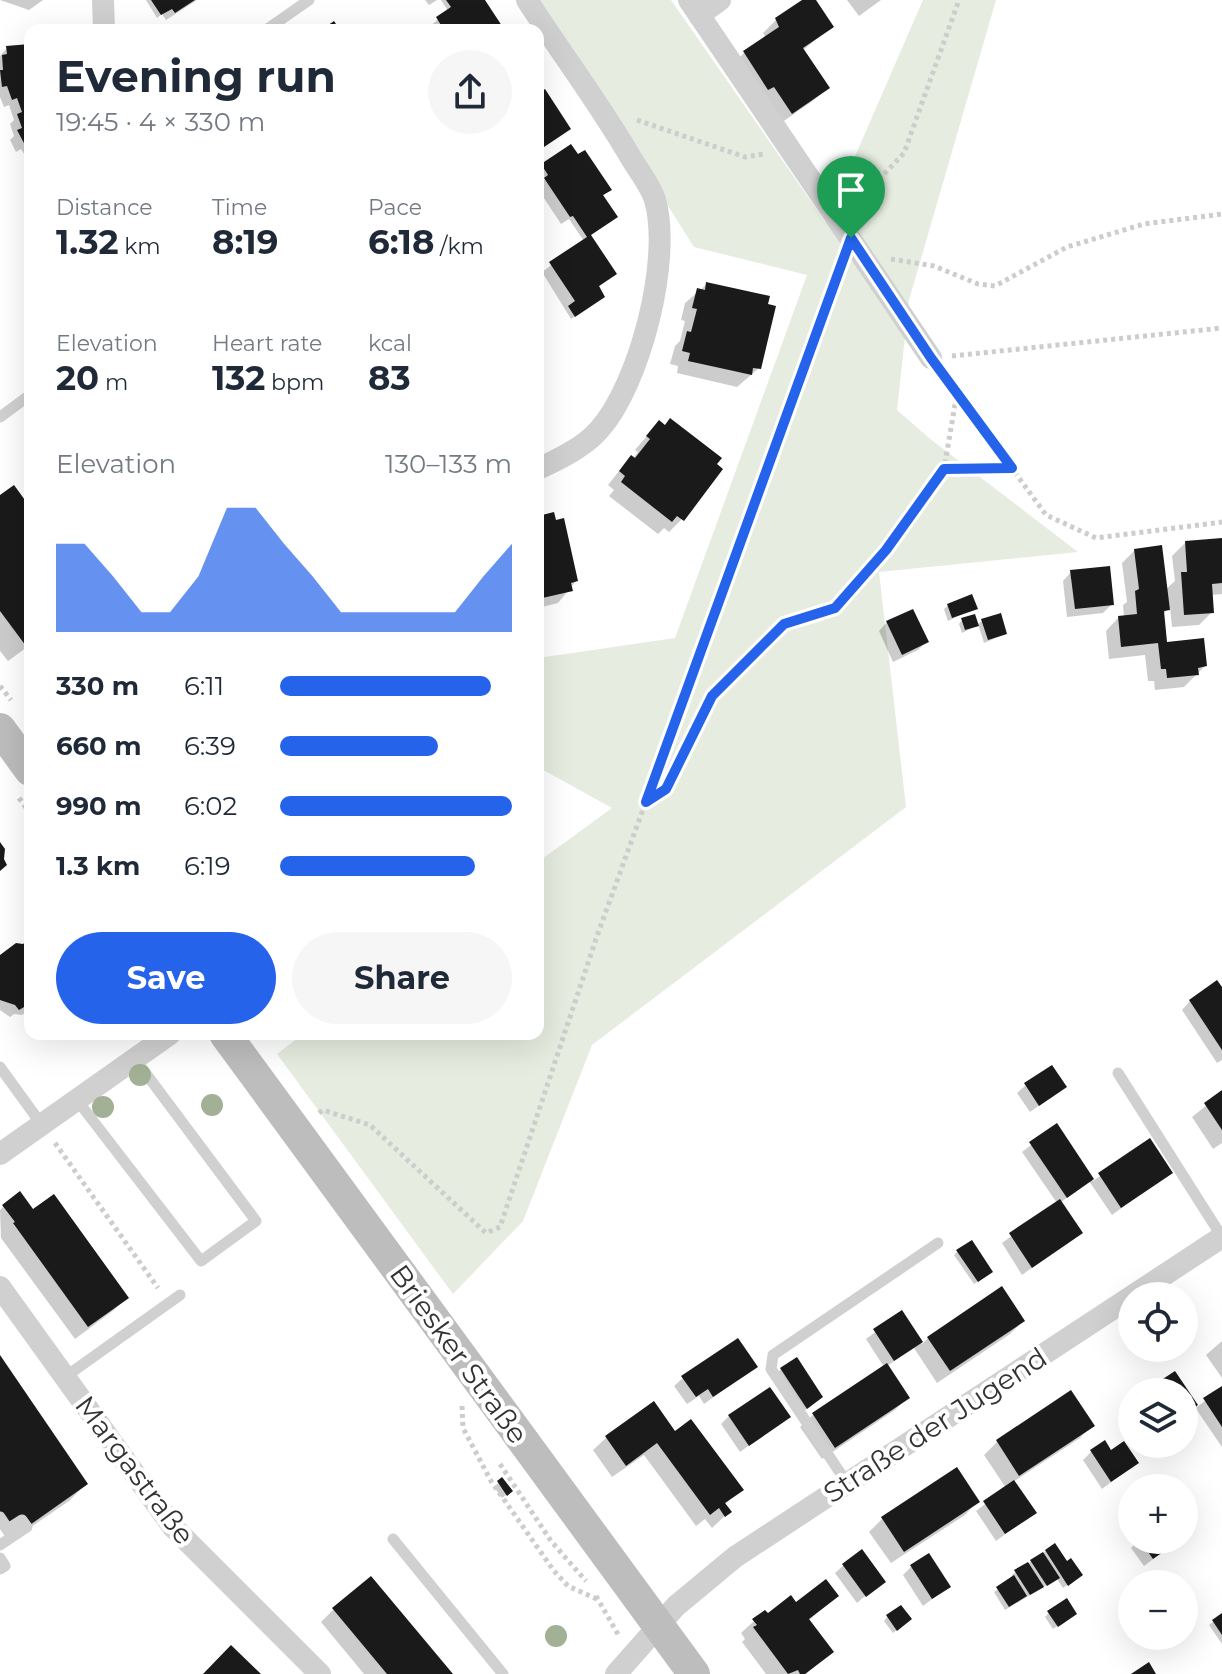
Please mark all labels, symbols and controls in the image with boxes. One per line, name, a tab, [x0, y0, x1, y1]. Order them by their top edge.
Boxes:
text: Evening run	[56, 49, 336, 103]
button: share	[428, 50, 512, 134]
text: 19:45 · 4 × 330 m	[56, 106, 265, 138]
pin	[817, 156, 885, 238]
icon: arrive	[829, 168, 873, 212]
text: Distance	[56, 194, 153, 221]
text: Time	[212, 194, 267, 221]
text: Pace	[368, 194, 422, 221]
text: 1.32	[56, 221, 119, 263]
text: 8:19	[212, 221, 278, 263]
text: 6:18	[368, 221, 434, 263]
text: km	[119, 233, 161, 260]
text: /km	[434, 233, 484, 260]
text: Elevation	[56, 330, 158, 357]
text: Heart rate	[212, 330, 322, 357]
text: kcal	[368, 330, 412, 357]
text: 20	[56, 357, 99, 399]
text: 132	[212, 357, 265, 399]
text: 83	[368, 357, 411, 399]
text: m	[99, 369, 128, 396]
text: bpm	[265, 369, 324, 396]
text: Elevation	[56, 448, 176, 480]
text: 130–133 m	[385, 448, 512, 480]
text: 330 m	[56, 670, 139, 702]
text: 6:11	[184, 670, 224, 702]
text: 660 m	[56, 730, 141, 762]
text: 6:39	[184, 730, 236, 762]
text: 990 m	[56, 790, 141, 822]
text: 6:02	[184, 790, 237, 822]
text: 1.3 km	[56, 850, 140, 882]
text: 6:19	[184, 850, 231, 882]
button: Save	[56, 932, 276, 1024]
button: Share	[292, 932, 512, 1024]
street label: Briesker Straße	[383, 1258, 535, 1450]
map controls	[1118, 1282, 1198, 1650]
button: locate	[1118, 1282, 1198, 1362]
street label: Straße der Jugend	[817, 1340, 1053, 1510]
button: layers	[1118, 1378, 1198, 1458]
street label: Margastraße	[68, 1389, 202, 1551]
button: +	[1118, 1474, 1198, 1554]
button: −	[1118, 1570, 1198, 1650]

